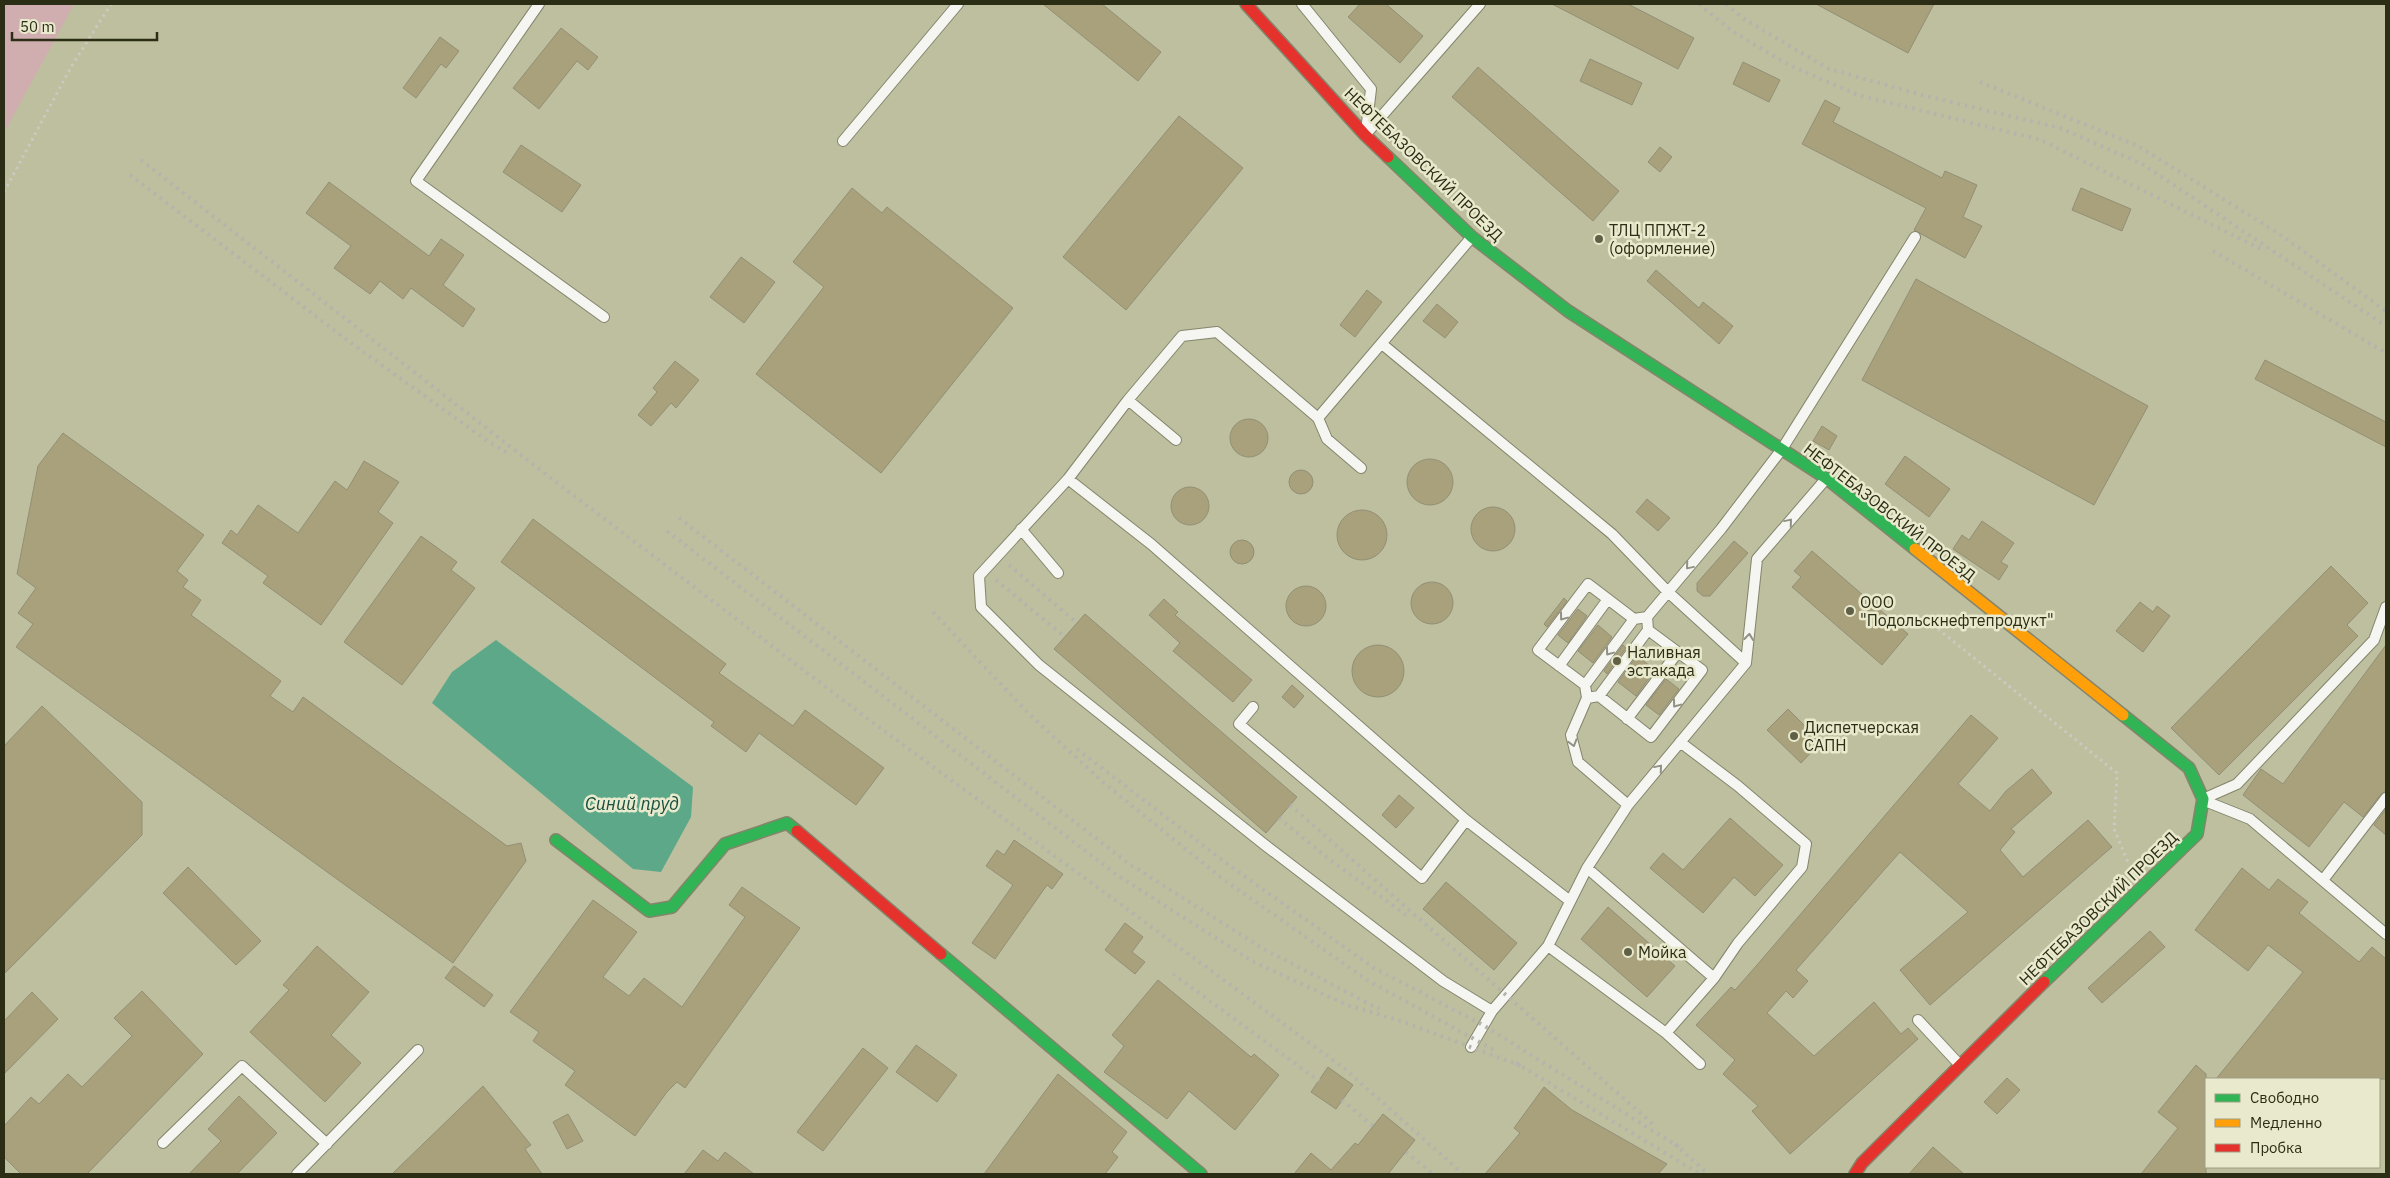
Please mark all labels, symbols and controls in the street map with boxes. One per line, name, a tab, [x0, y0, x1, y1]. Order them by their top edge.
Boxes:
scale bar	[12, 10, 158, 42]
text: 50 m	[20, 17, 55, 36]
street label: НЕФТЕБАЗОВСКИЙ ПРОЕЗД	[1341, 83, 1508, 245]
place label: ТЛЦ ППЖТ-2 (оформление)	[1609, 220, 1716, 258]
marker: ТЛЦ ППЖТ-2 (оформление)	[1593, 233, 1605, 245]
street label: НЕФТЕБАЗОВСКИЙ ПРОЕЗД	[1800, 439, 1980, 586]
one-way arrow	[1783, 519, 1791, 528]
one-way arrow	[1686, 561, 1695, 570]
place label: ООО "Подольскнефтепродукт"	[1860, 592, 2054, 630]
marker: ООО "Подольскнефтепродукт"	[1844, 605, 1856, 617]
one-way arrow	[1560, 611, 1568, 620]
one-way arrow	[1743, 633, 1754, 641]
place label: Наливная эстакада	[1627, 642, 1701, 680]
one-way arrow	[1607, 646, 1615, 655]
marker: Наливная эстакада	[1611, 655, 1623, 667]
one-way arrow	[1673, 698, 1682, 708]
place label: Диспетчерская САПН	[1804, 717, 1919, 755]
marker: Диспетчерская САПН	[1788, 730, 1800, 742]
one-way arrow	[1567, 739, 1578, 748]
one-way arrow	[1653, 765, 1661, 774]
water label: Синий пруд	[585, 792, 679, 815]
street label: НЕФТЕБАЗОВСКИЙ ПРОЕЗД	[2015, 827, 2182, 989]
place label: Мойка	[1638, 942, 1687, 962]
marker: Мойка	[1622, 946, 1634, 958]
legend	[2205, 1078, 2380, 1168]
text: Свободно	[2250, 1088, 2319, 1107]
text: Медленно	[2250, 1113, 2322, 1132]
text: Пробка	[2250, 1138, 2302, 1157]

